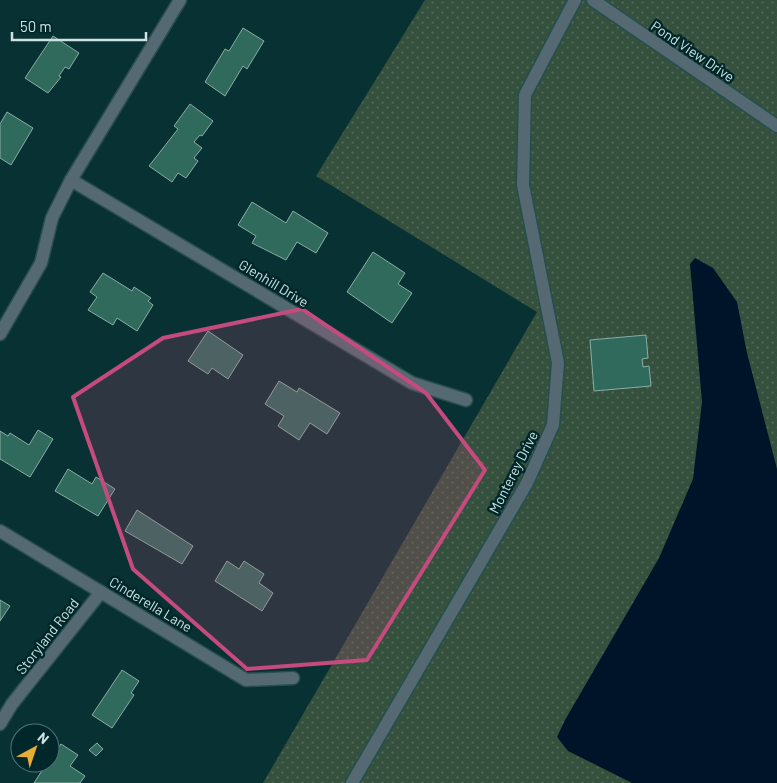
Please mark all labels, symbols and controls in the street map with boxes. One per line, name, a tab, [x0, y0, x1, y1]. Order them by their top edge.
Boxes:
scale bar	[12, 10, 146, 42]
text: 50 m	[20, 17, 52, 35]
street label: Pond View Drive	[648, 17, 738, 85]
street label: Glenhill Drive	[236, 256, 312, 310]
street label: Monterey Drive	[485, 428, 541, 516]
street label: Cinderella Lane	[107, 573, 195, 635]
street label: Storyland Road	[12, 595, 82, 677]
north arrow	[10, 723, 60, 773]
text: N	[35, 728, 53, 747]

